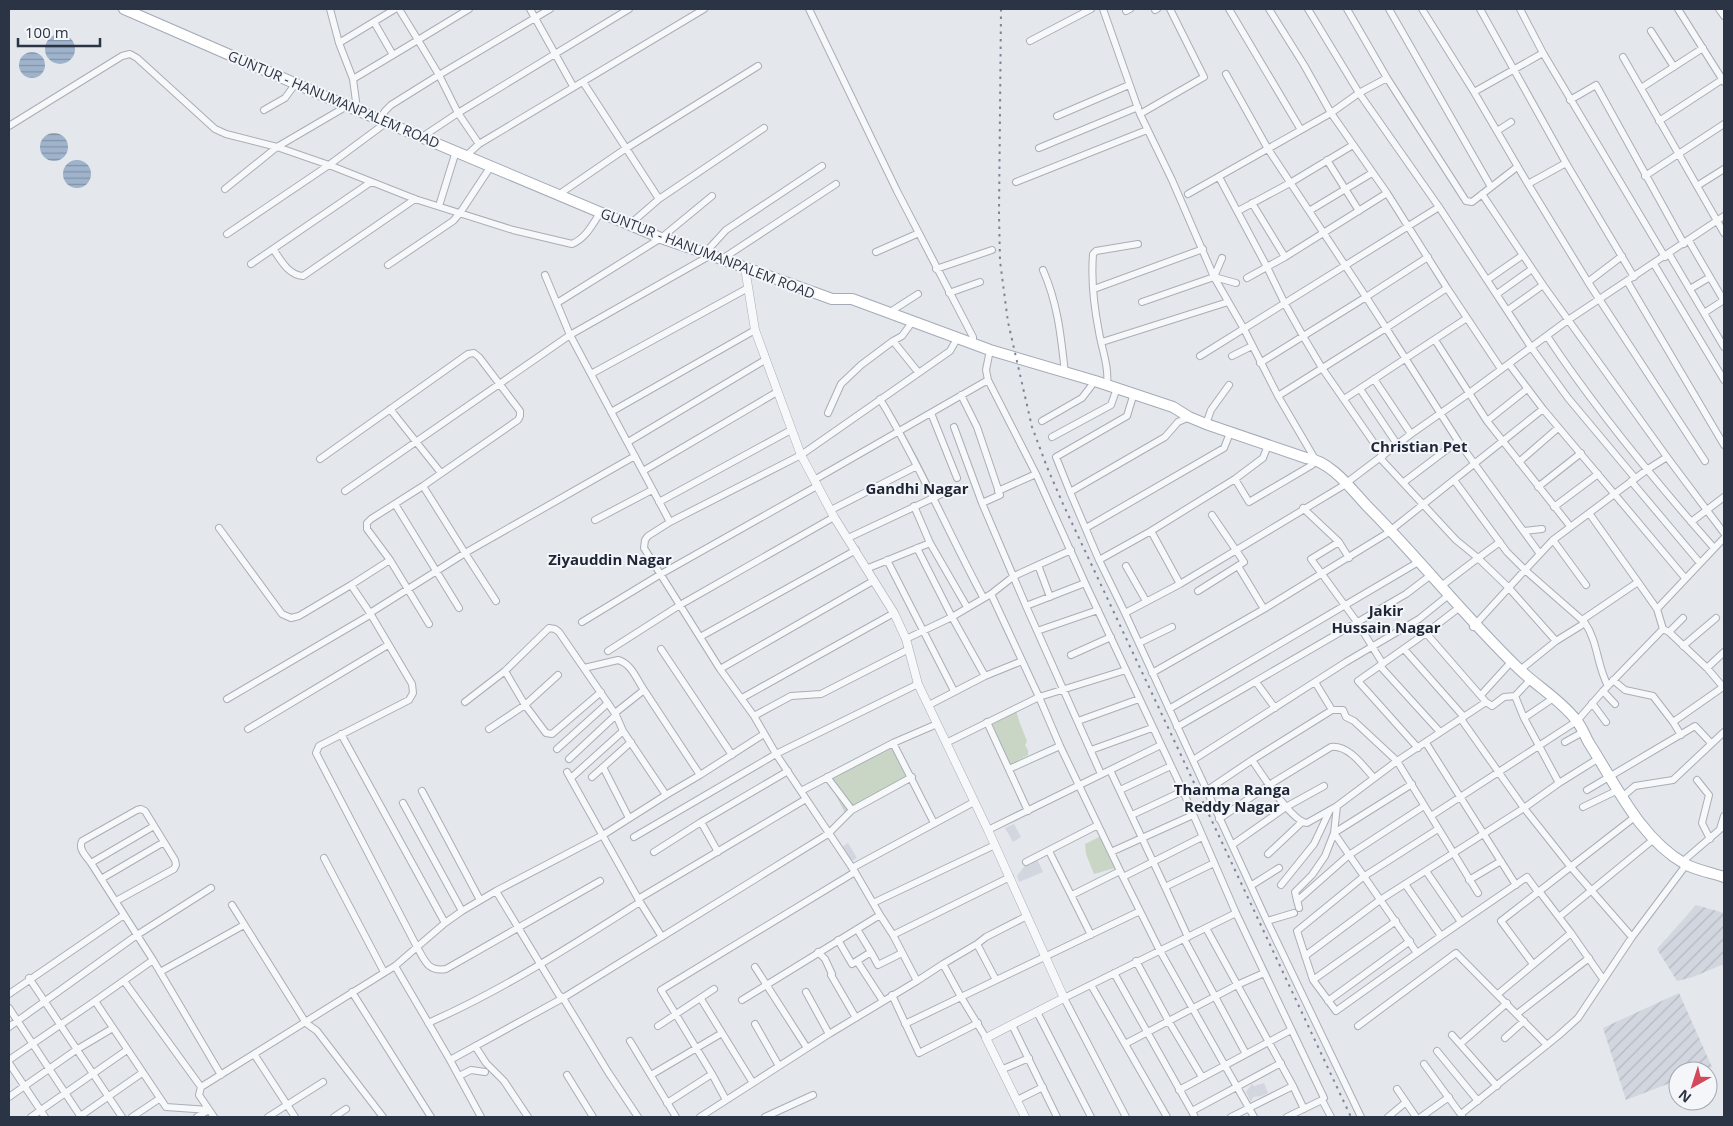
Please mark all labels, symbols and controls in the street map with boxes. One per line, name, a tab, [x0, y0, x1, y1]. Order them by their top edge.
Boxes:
scale bar	[18, 15, 100, 47]
text: 100 m	[25, 22, 69, 42]
street label: GUNTUR - HANUMANPALEM ROAD	[225, 46, 443, 152]
street label: GUNTUR - HANUMANPALEM ROAD	[598, 203, 818, 303]
district label: Christian Pet	[1371, 436, 1468, 456]
district label: Gandhi Nagar	[865, 478, 969, 498]
district label: Ziyauddin Nagar	[548, 549, 672, 569]
district label: Jakir Hussain Nagar	[1331, 600, 1441, 637]
district label: Thamma Ranga Reddy Nagar	[1174, 779, 1290, 816]
north arrow	[1668, 1061, 1718, 1111]
text: N	[1674, 1086, 1695, 1107]

